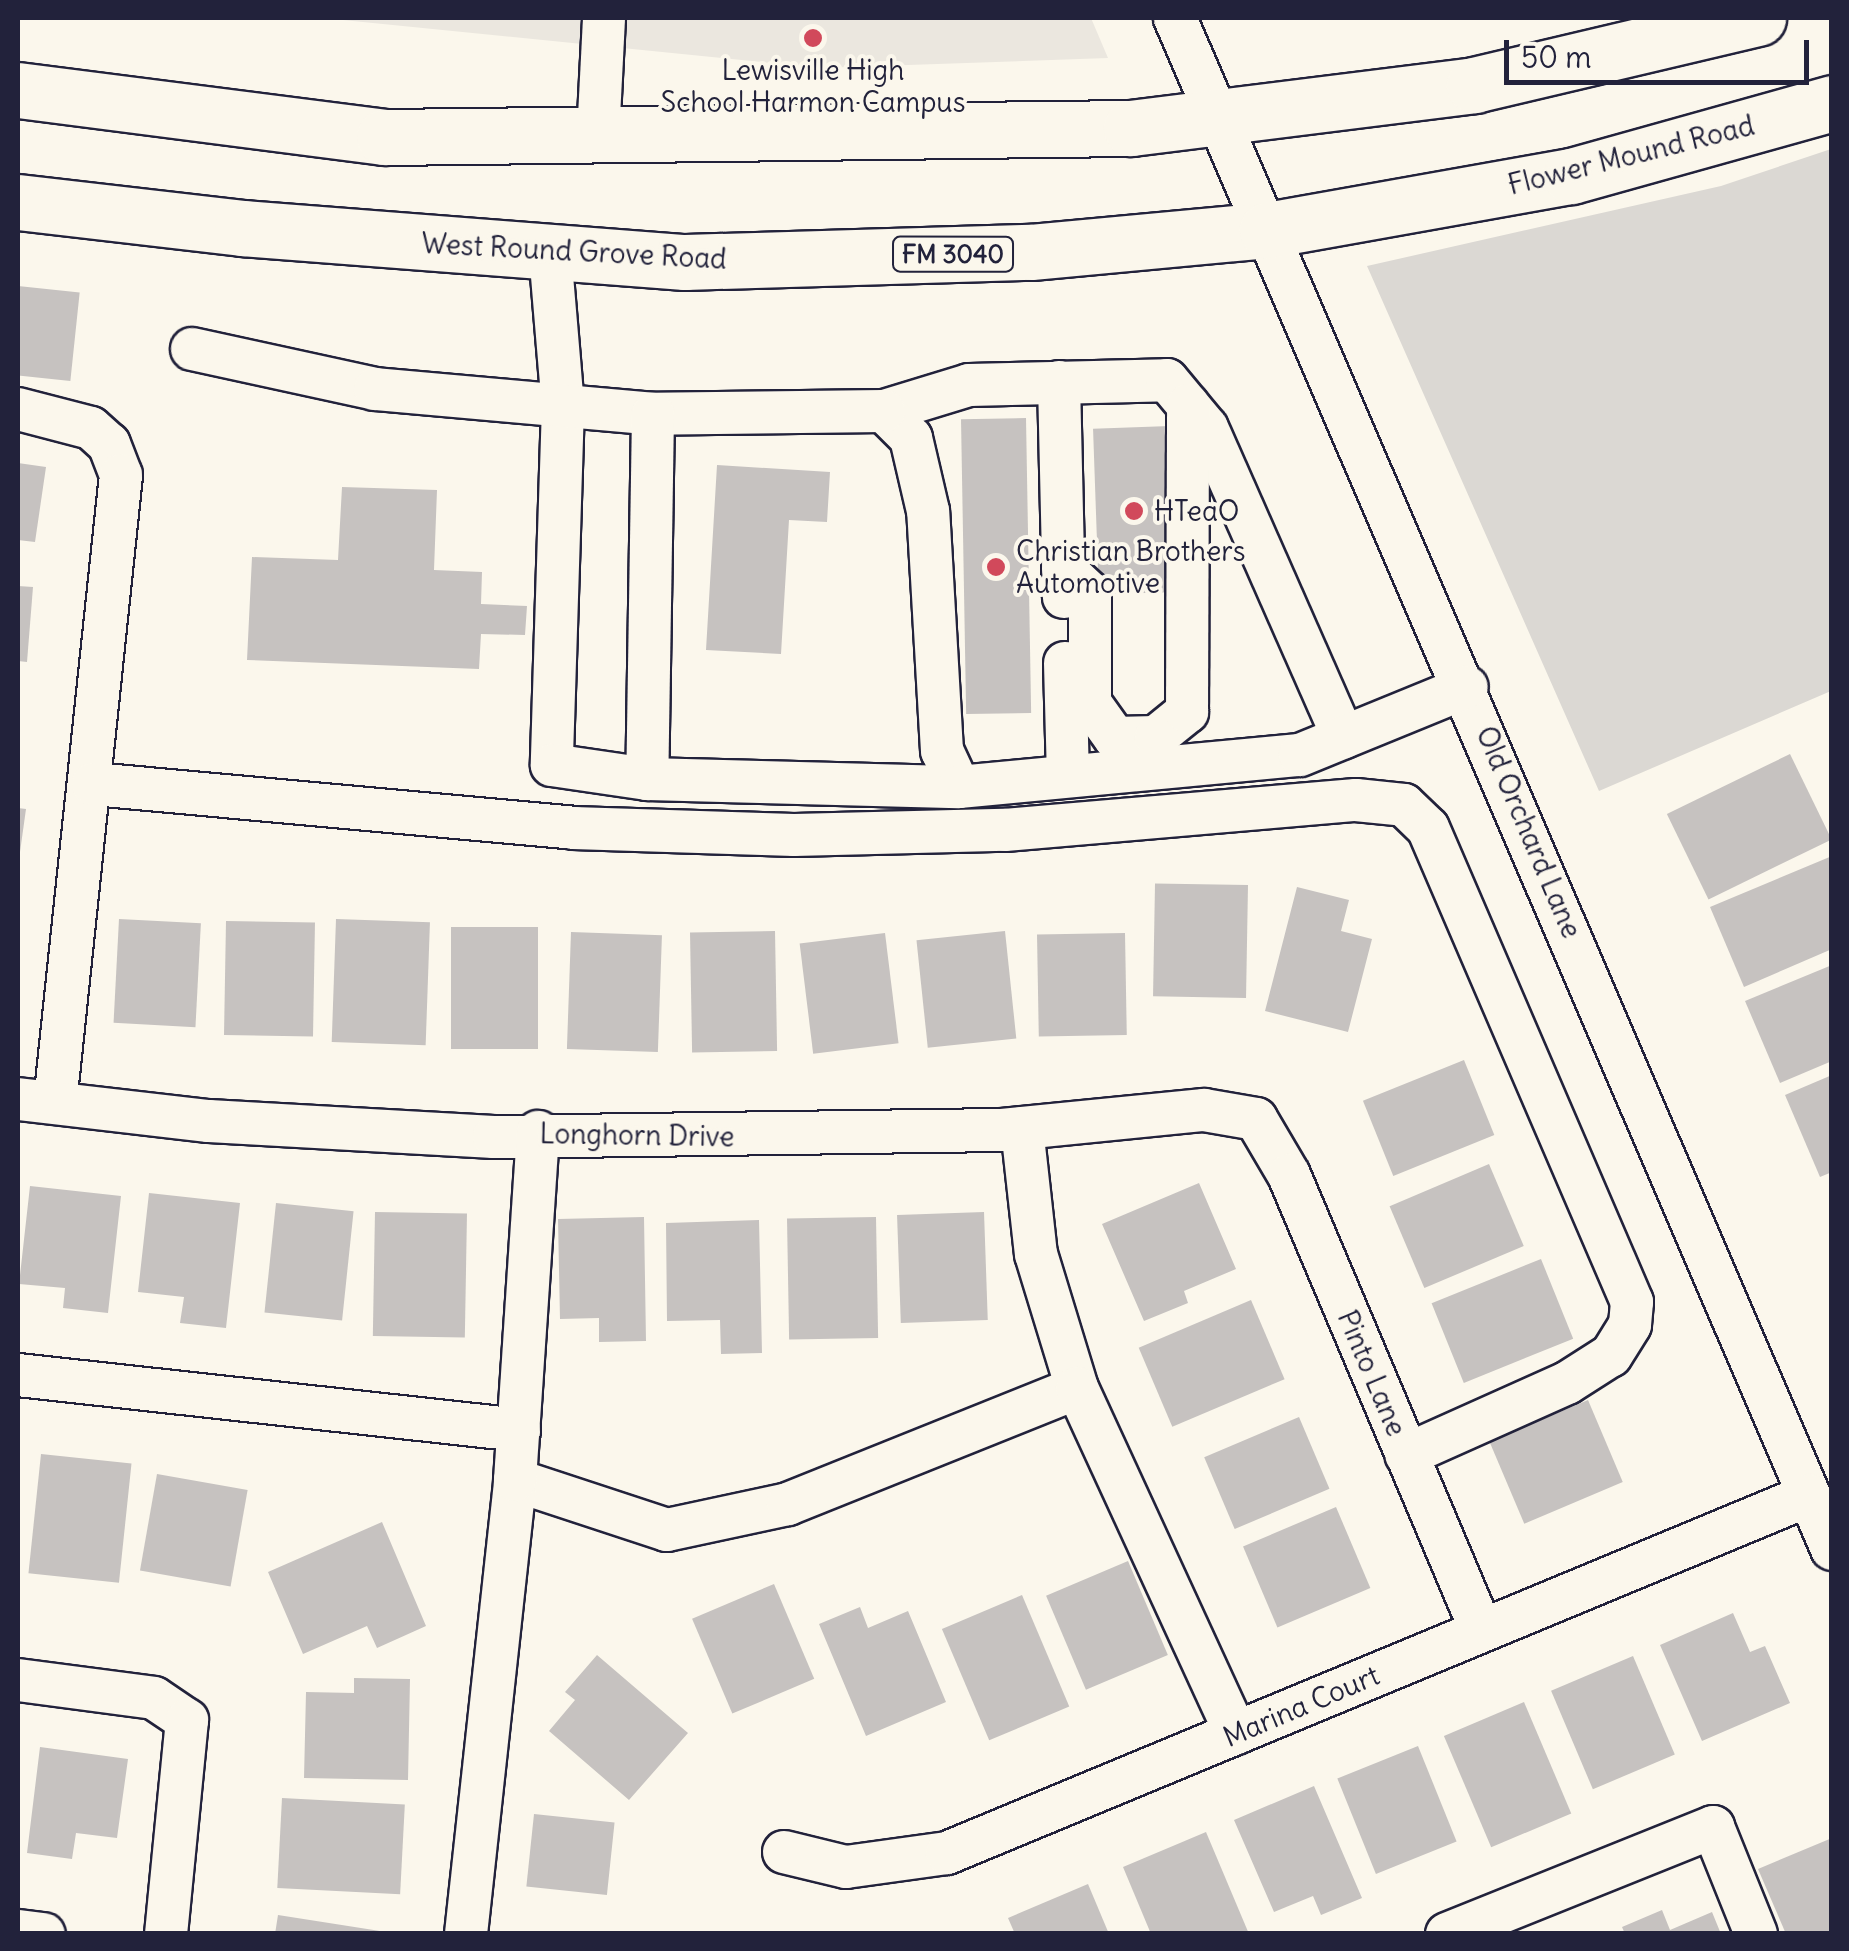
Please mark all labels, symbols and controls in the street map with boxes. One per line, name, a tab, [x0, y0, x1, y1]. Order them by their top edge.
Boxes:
scale bar	[1509, 20, 1814, 82]
marker: Lewisville High School Harmon Campus	[802, 27, 824, 49]
text: 50 m	[1521, 38, 1591, 76]
place label: Lewisville High School Harmon Campus	[661, 53, 965, 119]
street label: Flower Mound Road	[1504, 108, 1758, 202]
street label: West Round Grove Road	[421, 226, 727, 276]
road number: FM 3040	[890, 234, 1016, 274]
place label: HTeaO	[1154, 494, 1239, 528]
marker: HTeaO	[1123, 500, 1145, 522]
place label: Christian Brothers Automotive	[1016, 534, 1245, 600]
marker: Christian Brothers Automotive	[985, 556, 1007, 578]
street label: Old Orchard Lane	[1469, 721, 1589, 943]
street label: Longhorn Drive	[539, 1117, 735, 1153]
street label: Pinto Lane	[1331, 1305, 1413, 1441]
street label: Marina Court	[1218, 1658, 1384, 1754]

